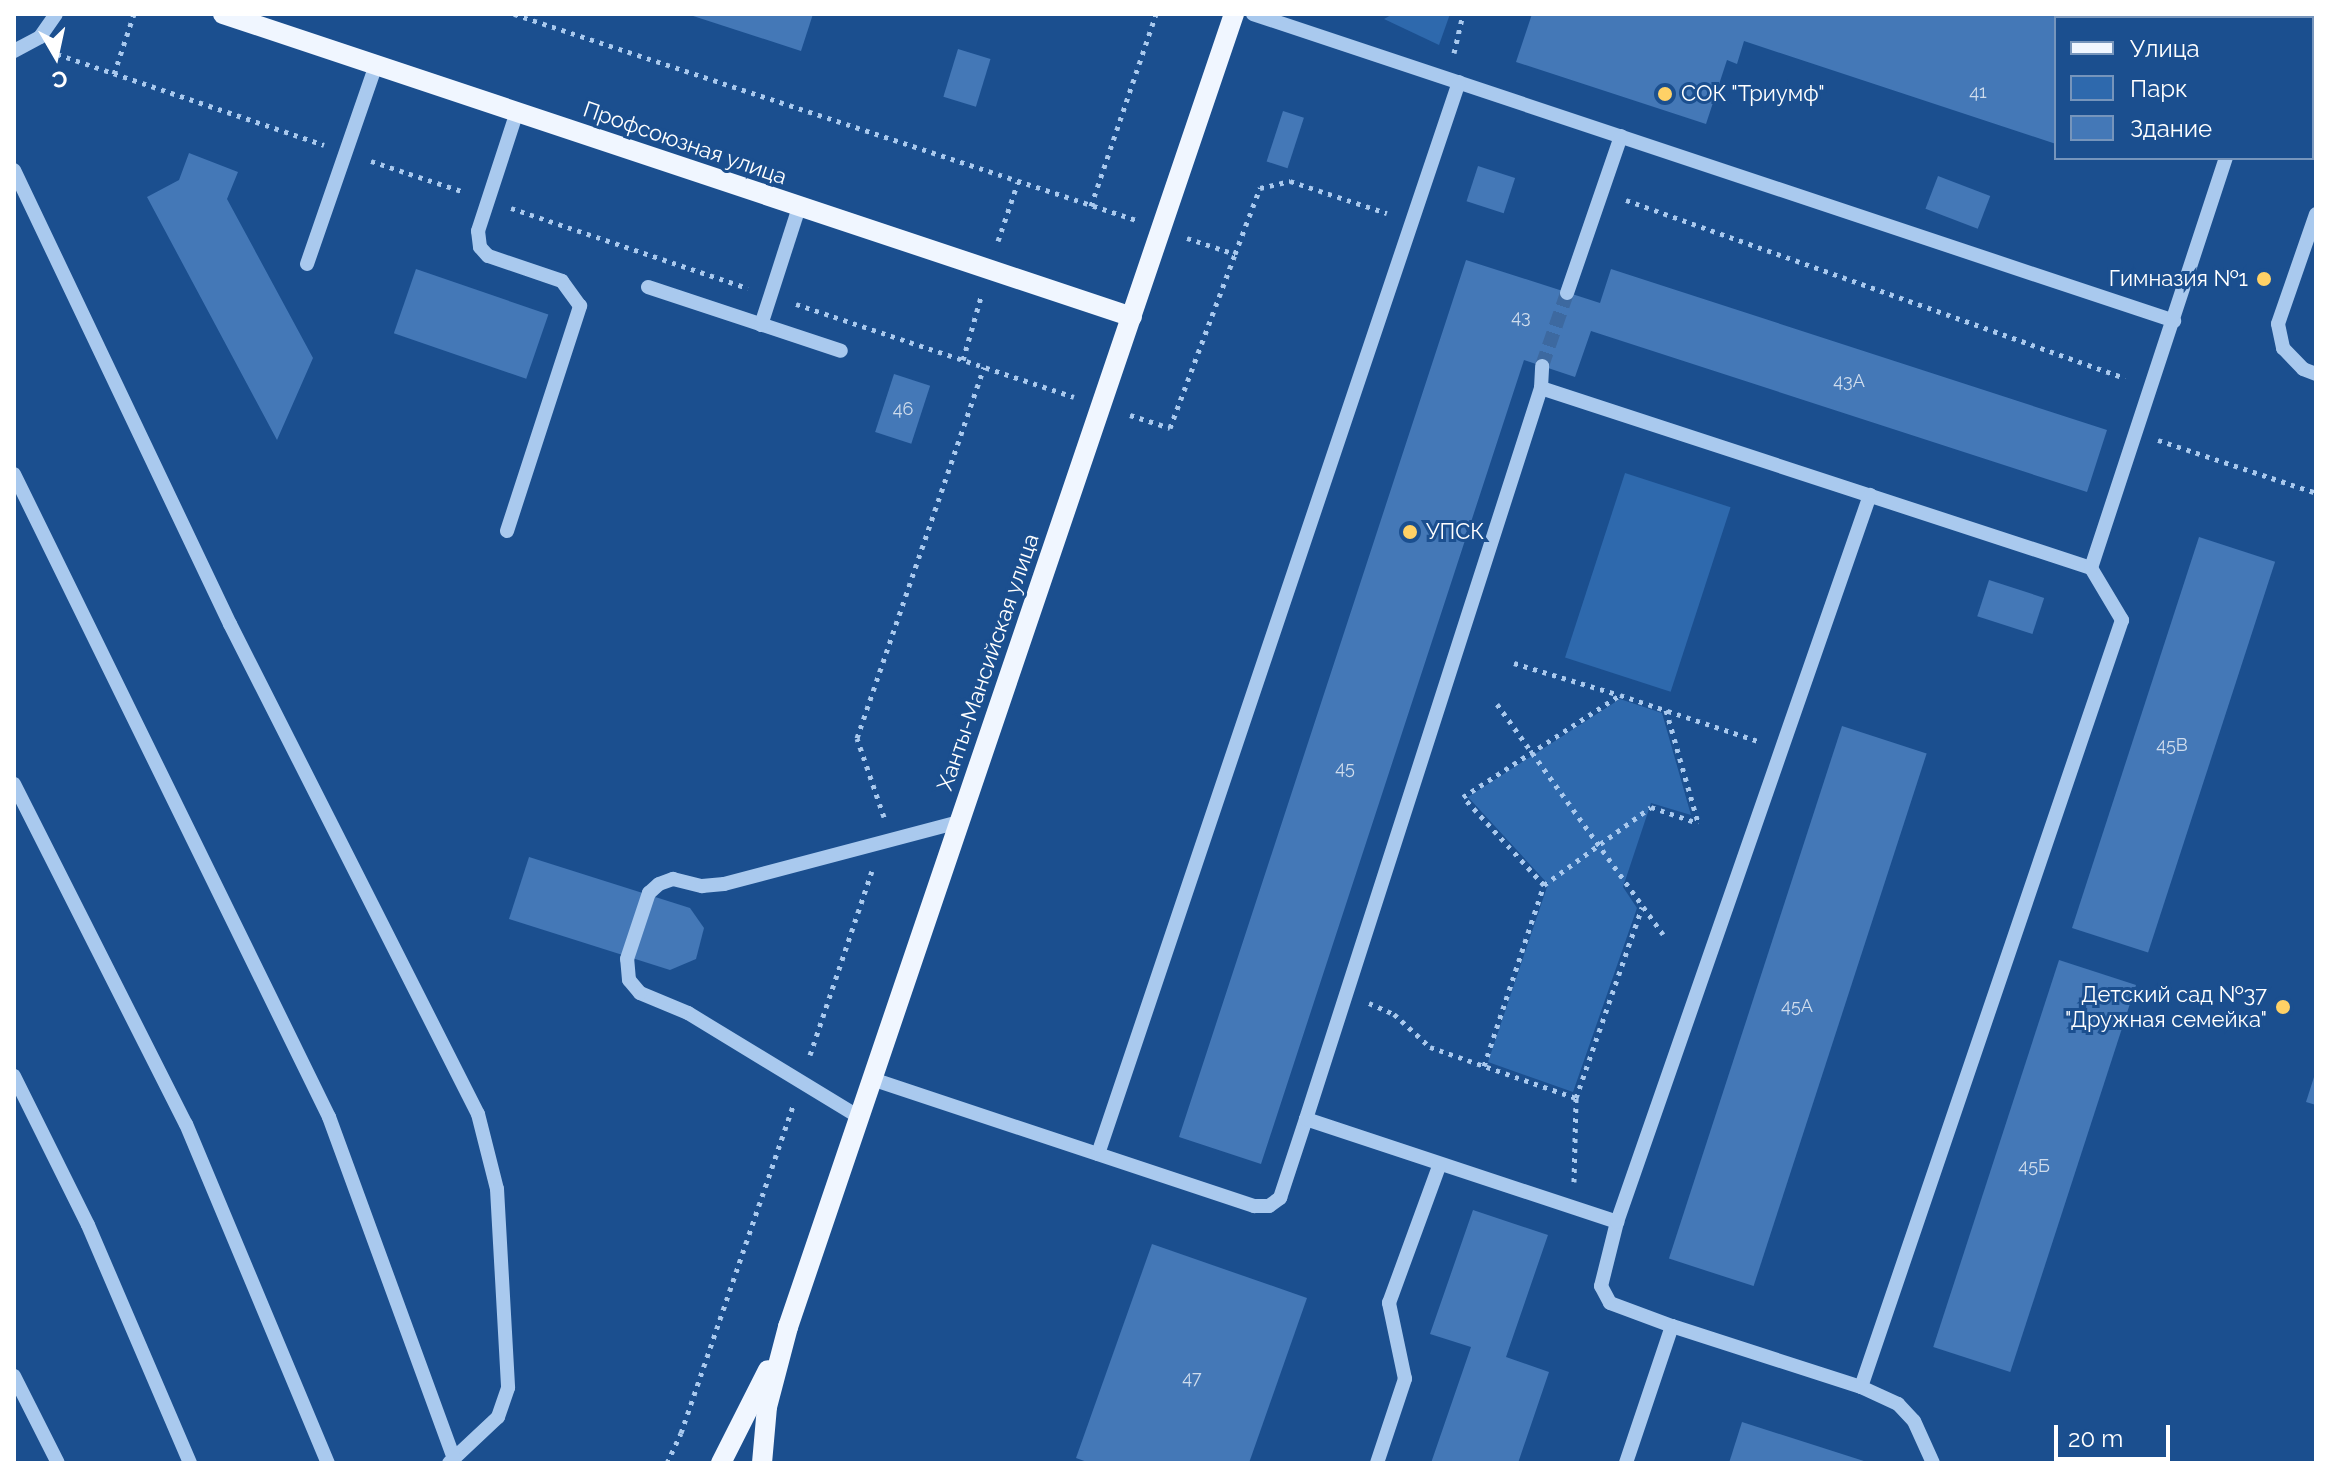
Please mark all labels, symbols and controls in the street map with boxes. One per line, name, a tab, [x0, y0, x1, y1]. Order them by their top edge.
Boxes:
north arrow	[16, 16, 96, 96]
legend	[2054, 16, 2314, 160]
text: Улица	[2130, 34, 2200, 63]
text: С	[50, 66, 69, 94]
text: Парк	[2130, 74, 2188, 103]
place label: СОК "Триумф"	[1681, 81, 1825, 107]
house number: 41	[1969, 81, 1987, 103]
marker: СОК "Триумф"	[1656, 85, 1674, 103]
street label: Профсоюзная улица	[579, 96, 791, 190]
text: Здание	[2130, 114, 2212, 143]
place label: Гимназия №1	[2109, 266, 2248, 292]
marker: Гимназия №1	[2255, 270, 2273, 288]
house number: 43	[1511, 306, 1531, 328]
house number: 43А	[1833, 370, 1865, 392]
house number: 46	[893, 398, 913, 420]
place label: УПСК	[1426, 519, 1484, 545]
marker: УПСК	[1401, 523, 1419, 541]
street label: Ханты-Мансийская улица	[932, 530, 1044, 794]
house number: 45В	[2156, 734, 2188, 756]
house number: 45	[1335, 757, 1355, 779]
place label: Детский сад №37 "Дружная семейка"	[2065, 981, 2267, 1032]
house number: 45А	[1781, 995, 1813, 1017]
marker: Детский сад №37 "Дружная семейка"	[2274, 998, 2292, 1016]
house number: 45Б	[2018, 1155, 2050, 1177]
house number: 47	[1182, 1367, 1202, 1389]
scale bar	[2058, 1409, 2174, 1459]
text: 20 m	[2068, 1424, 2123, 1453]

